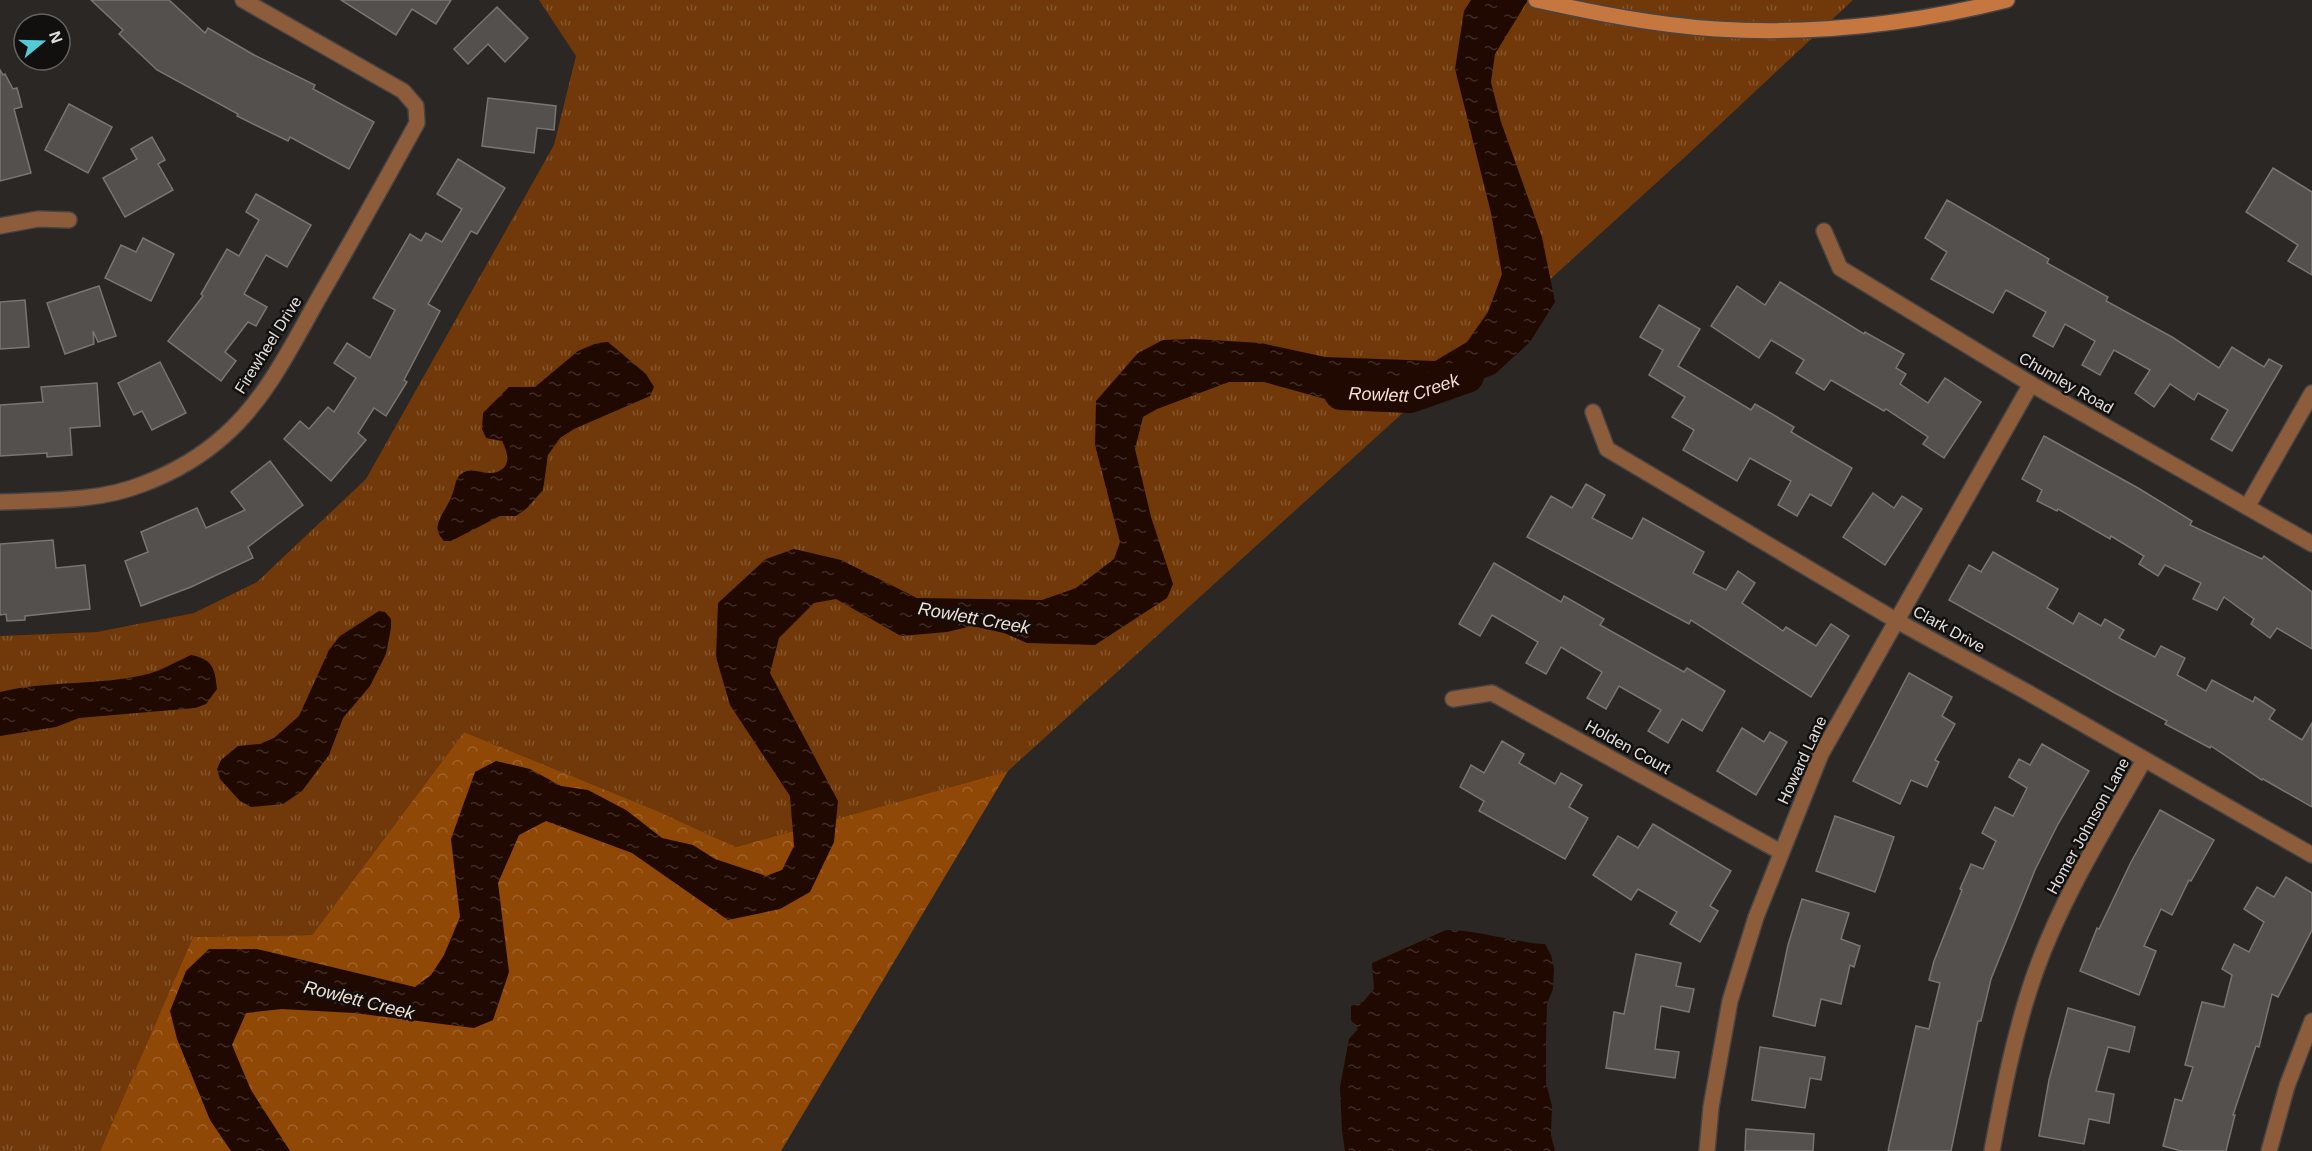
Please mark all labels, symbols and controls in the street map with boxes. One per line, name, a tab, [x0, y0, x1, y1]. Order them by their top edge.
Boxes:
north arrow	[12, 12, 72, 72]
text: N	[46, 29, 66, 46]
street label: Firewheel Drive	[231, 293, 305, 397]
street label: Chumley Road	[2016, 349, 2116, 417]
water label: Rowlett Creek	[1348, 369, 1463, 406]
water label: Rowlett Creek	[917, 598, 1032, 638]
street label: Clark Drive	[1910, 602, 1988, 656]
street label: Howard Lane	[1774, 713, 1830, 807]
street label: Holden Court	[1583, 717, 1674, 778]
street label: Homer Johnson Lane	[2043, 755, 2133, 897]
water label: Rowlett Creek	[302, 977, 417, 1024]

